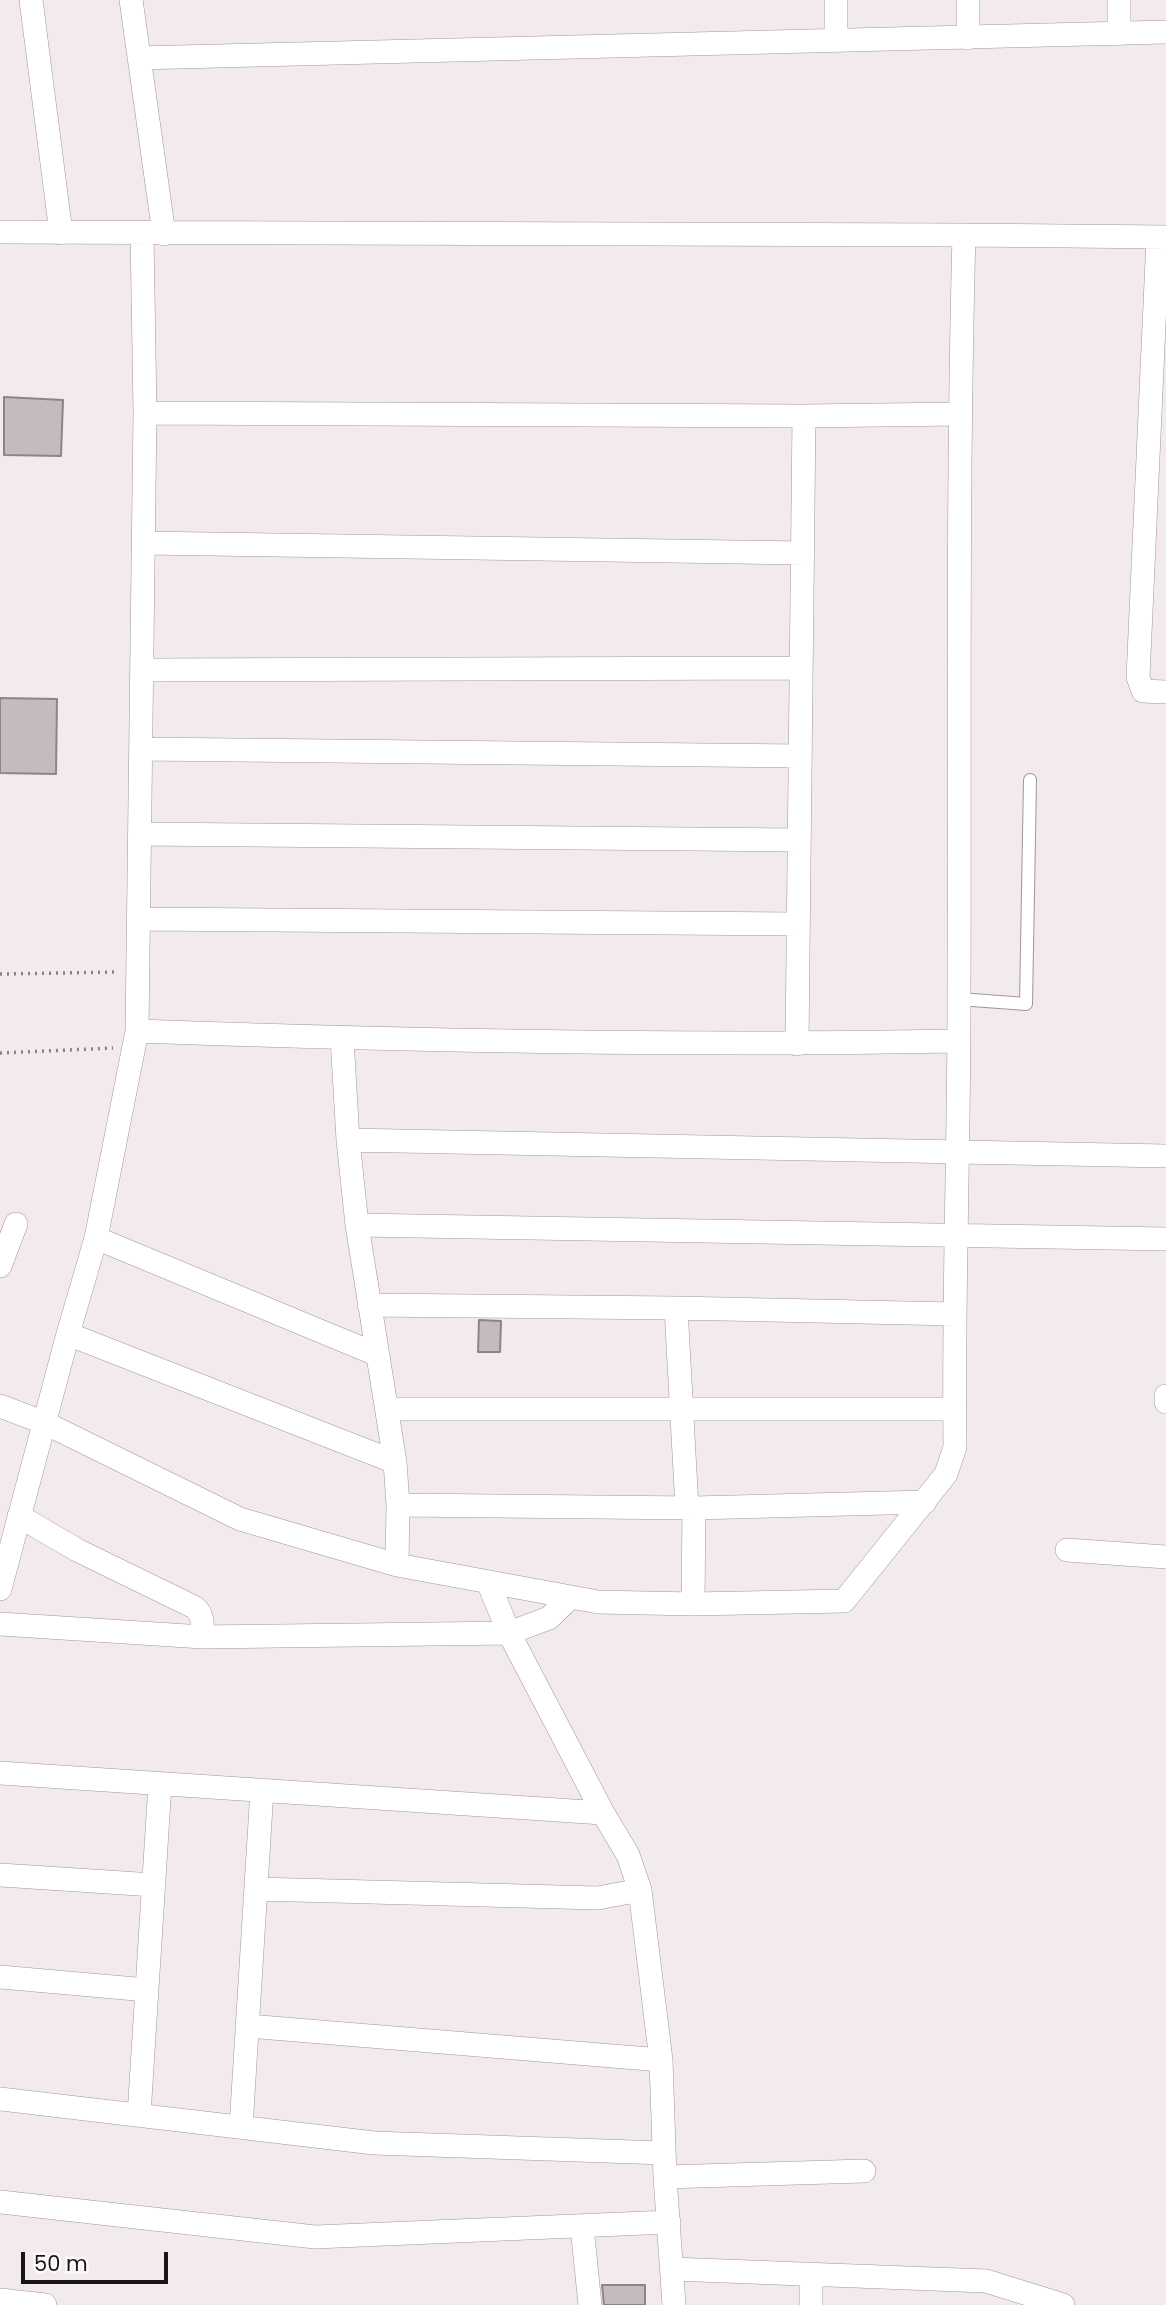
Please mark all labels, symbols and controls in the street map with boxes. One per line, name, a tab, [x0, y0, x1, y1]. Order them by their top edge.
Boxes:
scale bar	[24, 2238, 172, 2282]
text: 50 m	[34, 2249, 88, 2278]

